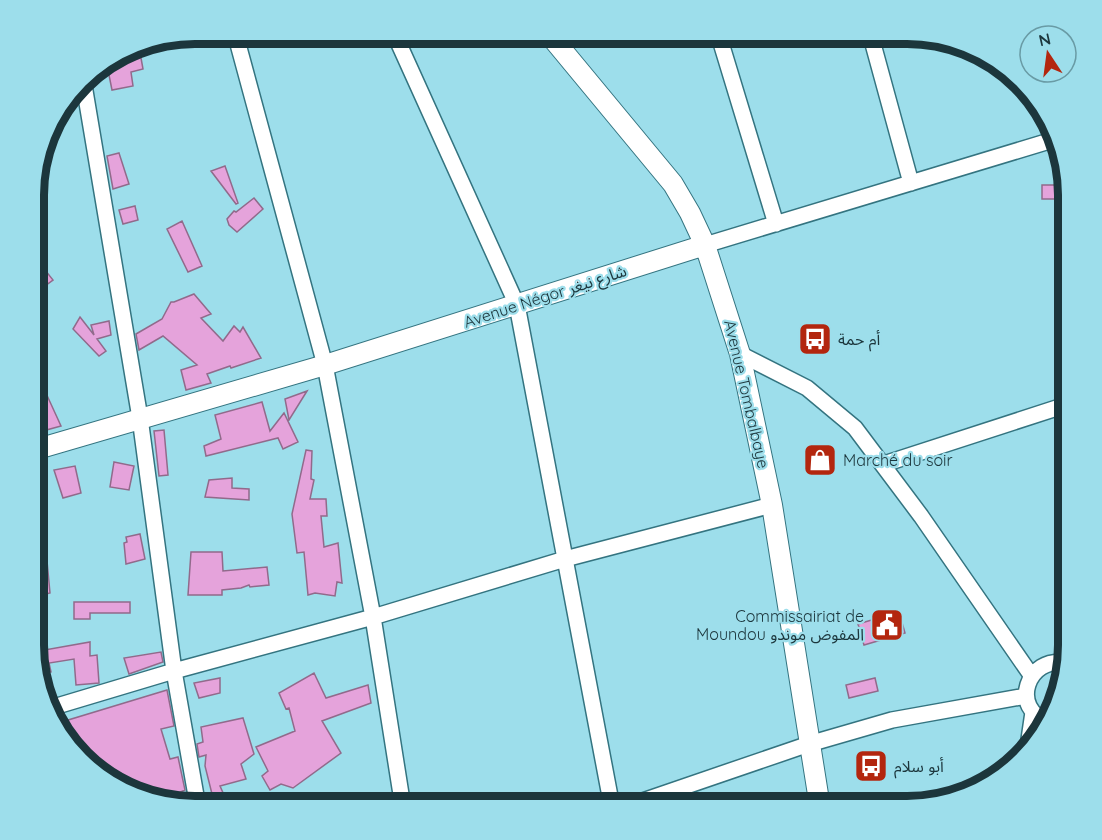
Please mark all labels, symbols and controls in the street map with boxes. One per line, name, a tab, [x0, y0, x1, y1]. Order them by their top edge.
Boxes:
north arrow	[1018, 24, 1078, 84]
text: N	[1037, 28, 1053, 50]
street label: Avenue Négor شارع نيغر	[461, 260, 630, 335]
street label: Avenue Tombalbaye	[720, 318, 774, 470]
bus stop icon: أم حمة	[797, 321, 833, 357]
place label: أم حمة	[838, 329, 880, 352]
shop icon: Marché du soir	[802, 442, 838, 478]
place label: Marché du soir	[843, 450, 953, 470]
place label: Commissairiat de Moundou المفوض موندو	[696, 606, 864, 644]
public building icon: Commissairiat de Moundou المفوض موندو	[869, 607, 905, 643]
bus stop icon: أبو سلام	[853, 748, 889, 784]
place label: أبو سلام	[894, 756, 944, 779]

